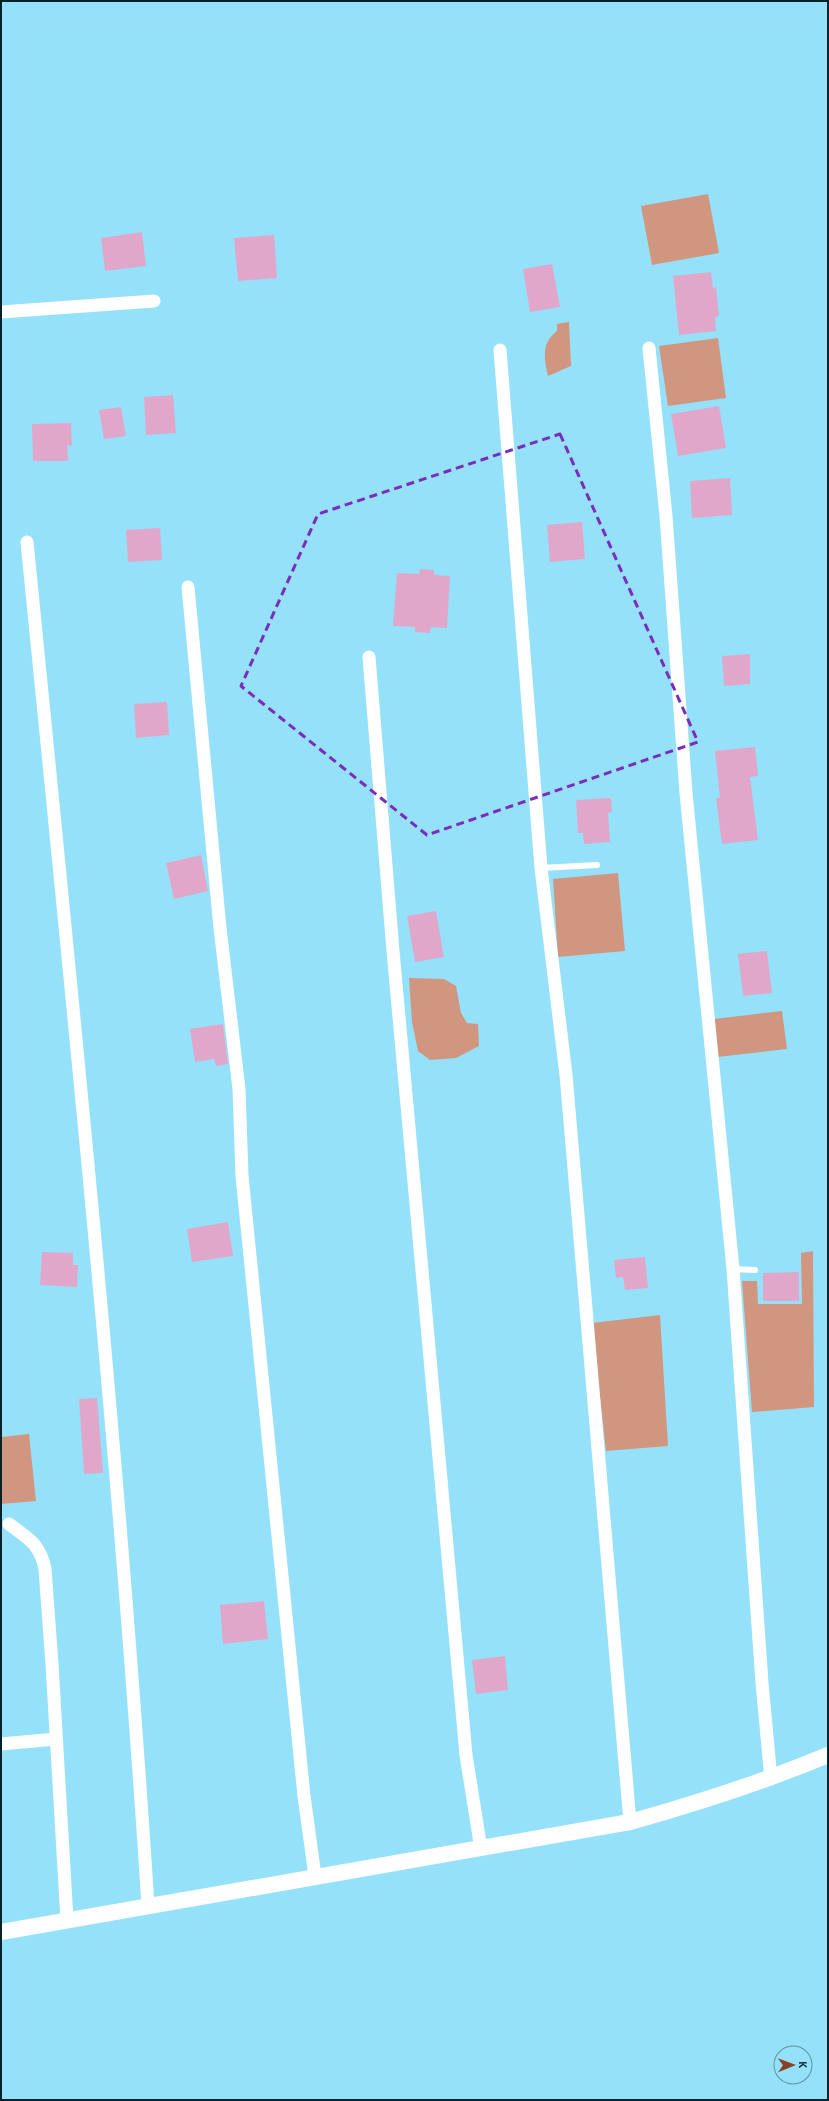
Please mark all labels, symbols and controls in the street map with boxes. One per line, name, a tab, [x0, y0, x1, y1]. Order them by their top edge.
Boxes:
north arrow	[773, 2045, 813, 2085]
text: K	[796, 2061, 810, 2069]

